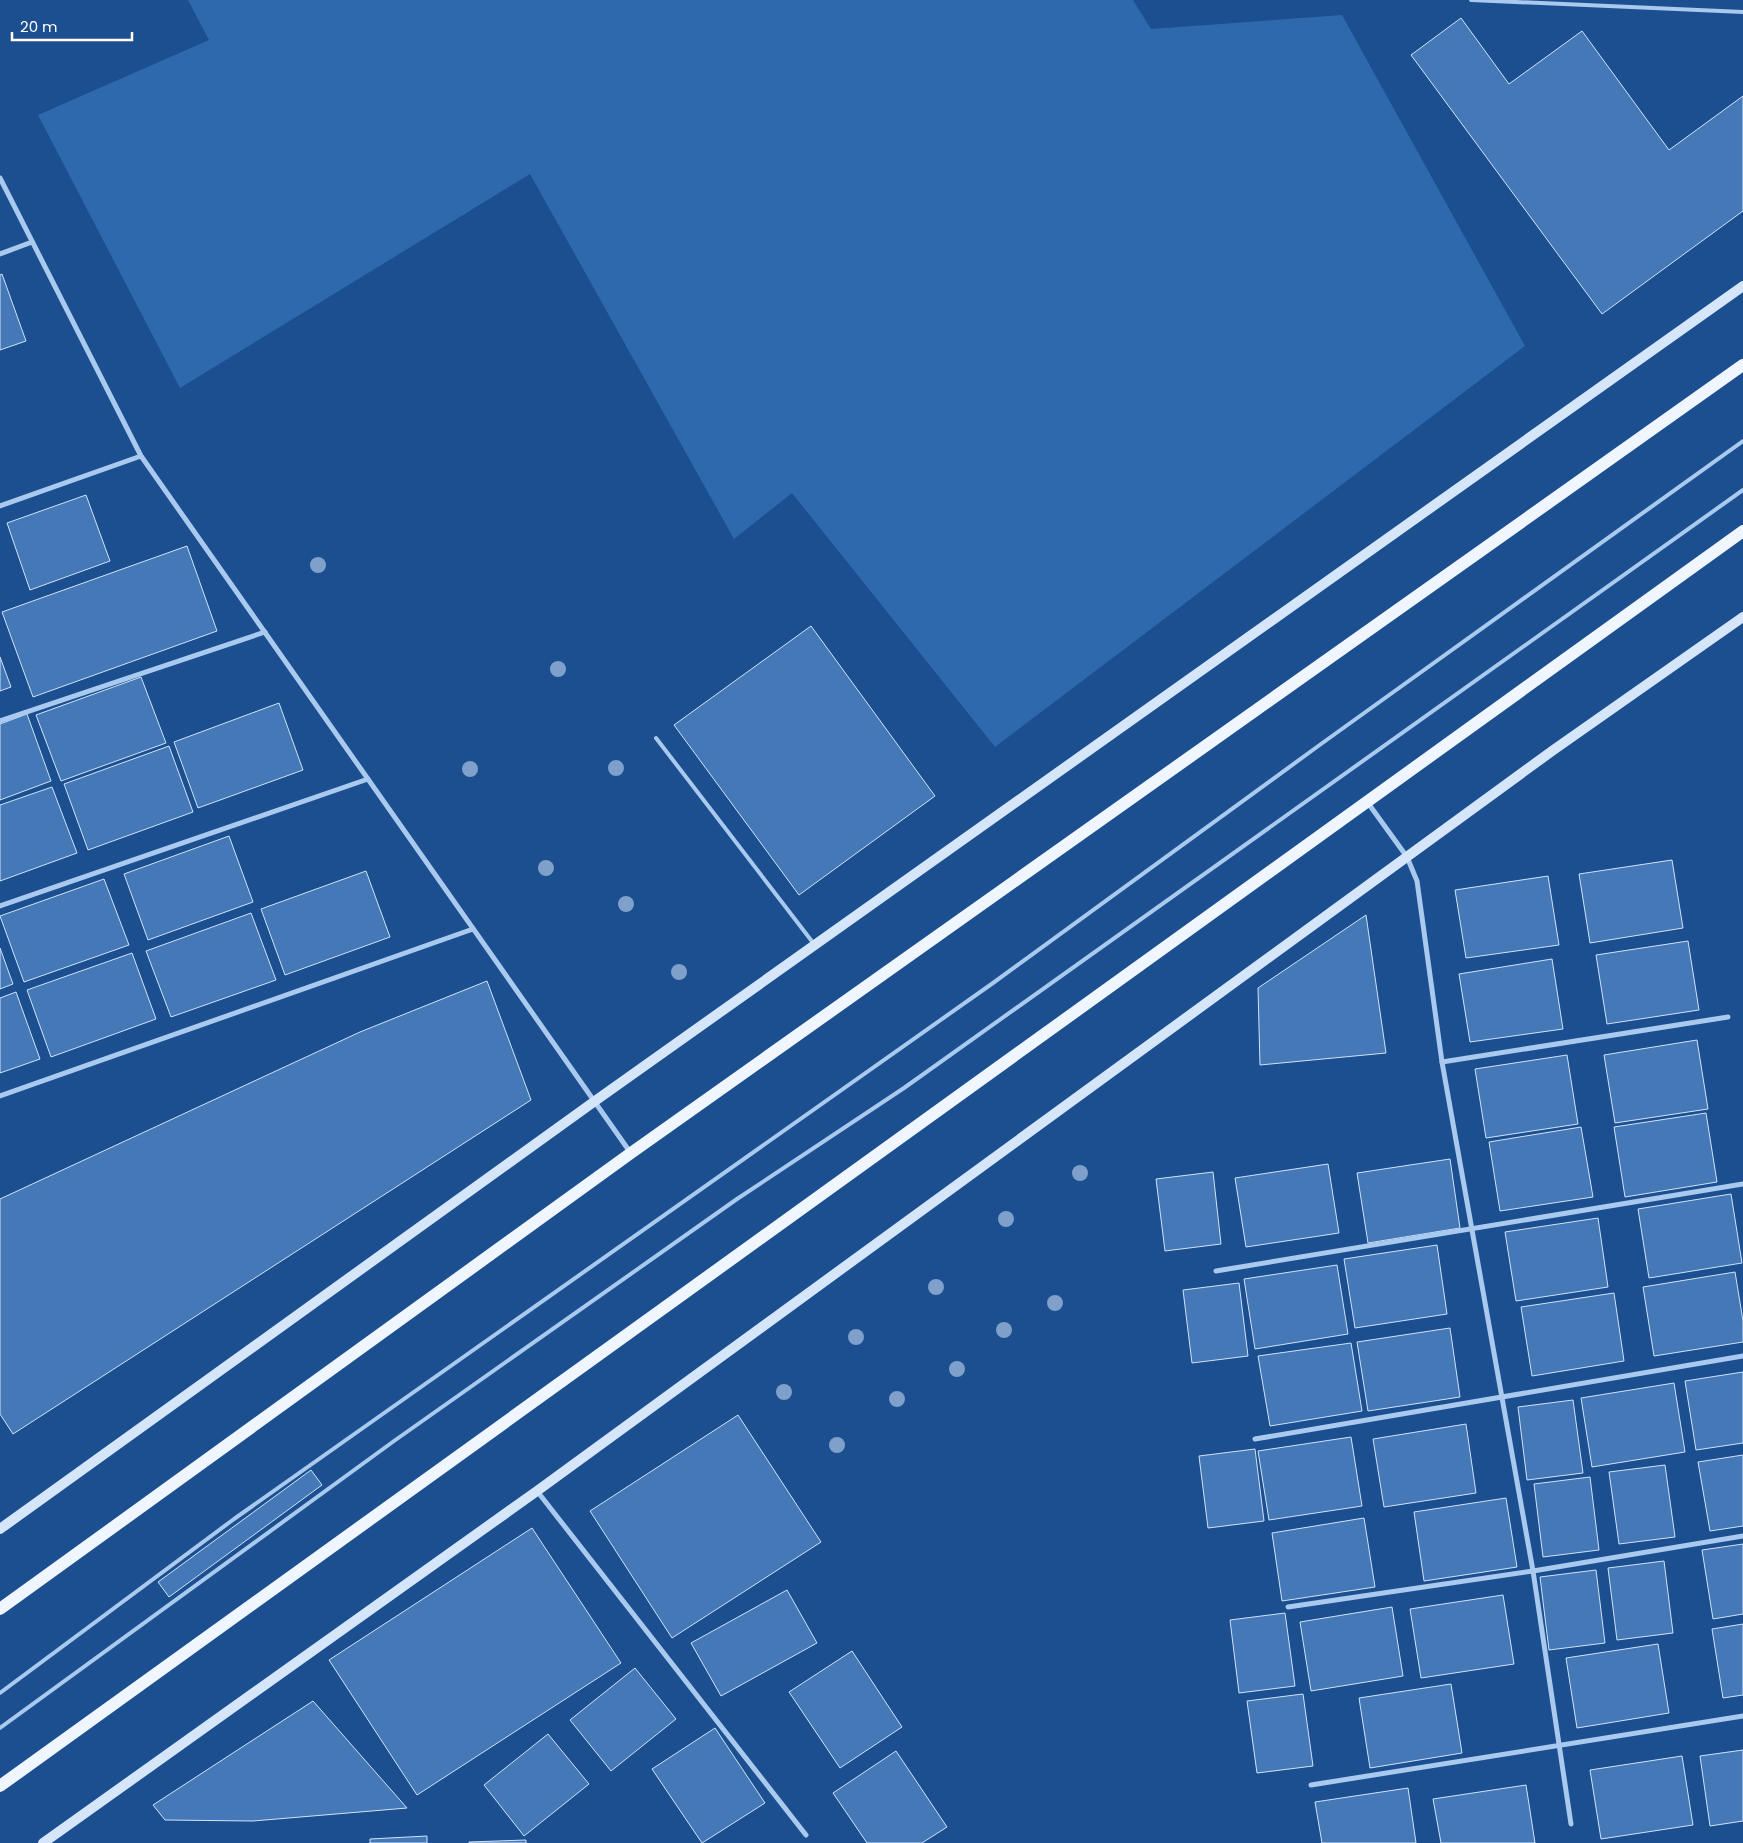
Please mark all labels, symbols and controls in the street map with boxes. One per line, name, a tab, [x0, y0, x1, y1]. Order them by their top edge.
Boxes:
scale bar	[12, 10, 132, 42]
text: 20 m	[20, 16, 58, 37]

